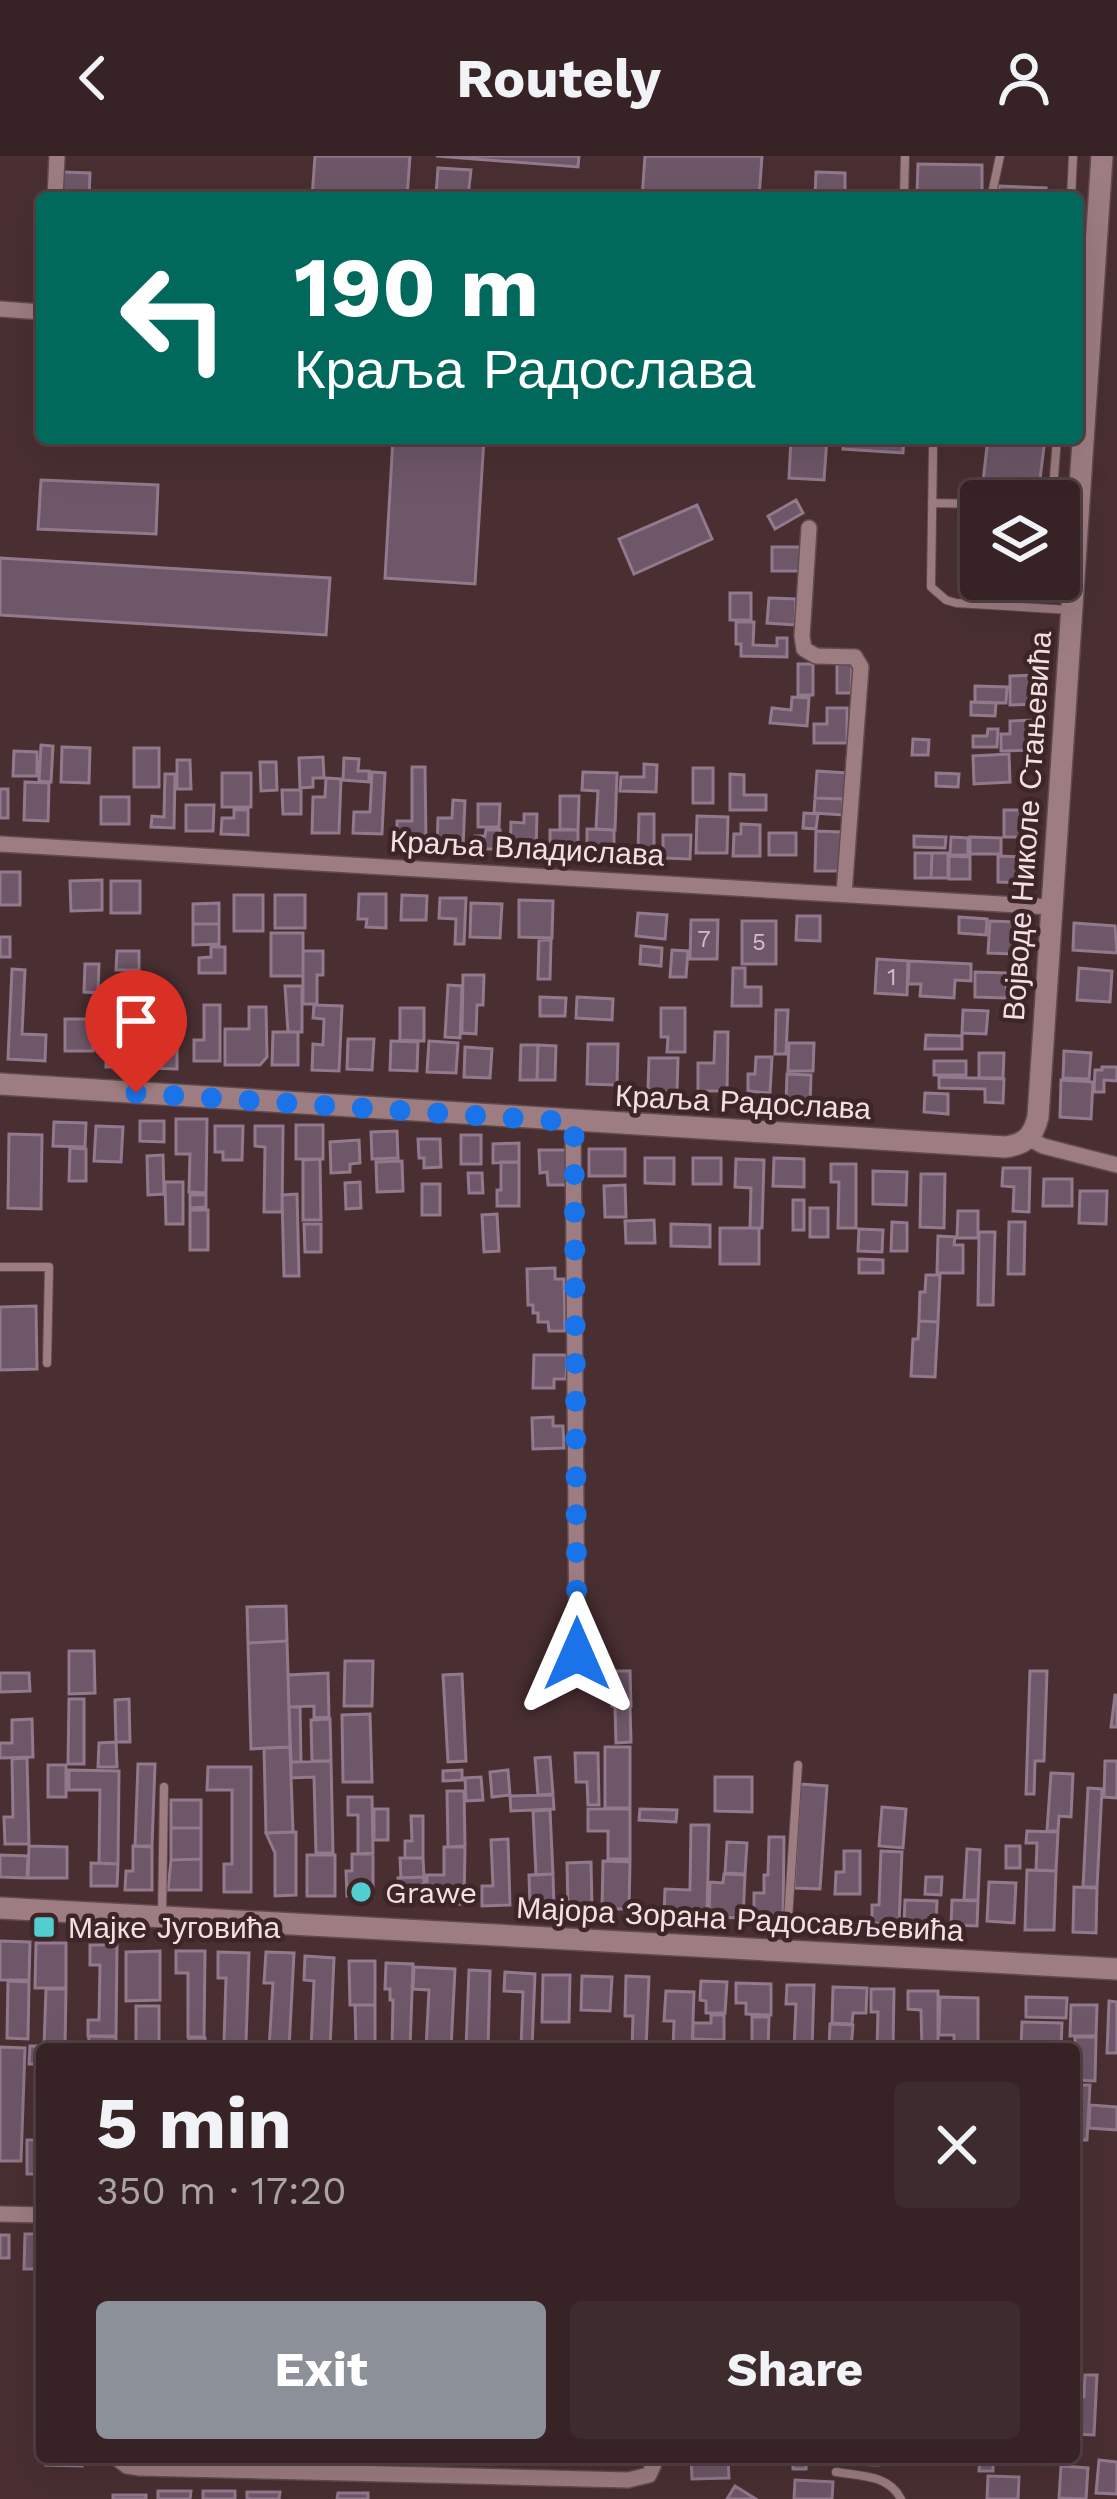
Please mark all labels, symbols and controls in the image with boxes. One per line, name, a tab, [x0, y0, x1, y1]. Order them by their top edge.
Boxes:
icon: back	[60, 45, 126, 111]
icon: person	[991, 45, 1057, 111]
text: Routely	[456, 47, 661, 110]
text: 190 m	[294, 238, 539, 336]
icon: left	[96, 240, 252, 396]
text: Краља Радослава	[294, 338, 755, 401]
map controls	[960, 480, 1080, 600]
button: layers	[960, 480, 1080, 600]
street label: Војводе Николе Стањевића	[996, 630, 1058, 1022]
street label: Краља Владислава	[389, 823, 665, 873]
house number: 7	[697, 925, 711, 953]
house number: 5	[752, 928, 766, 956]
house number: 1	[887, 963, 897, 991]
pin	[85, 970, 187, 1093]
icon: arrive	[103, 988, 169, 1054]
street label: Краља Радослава	[614, 1078, 872, 1126]
position arrow	[514, 1591, 640, 1717]
place label: Grawe	[385, 1875, 477, 1910]
marker: Grawe	[348, 1879, 374, 1905]
street label: Мајора Зорана Радосављевића	[515, 1890, 965, 1948]
place label: Мајке Југовића	[68, 1910, 280, 1945]
marker: Мајке Југовића	[31, 1914, 57, 1940]
text: 5 min	[96, 2081, 292, 2165]
button: close	[894, 2082, 1020, 2208]
text: 350 m · 17:20	[96, 2168, 346, 2213]
button: Exit	[96, 2301, 546, 2439]
button: Share	[570, 2301, 1020, 2439]

